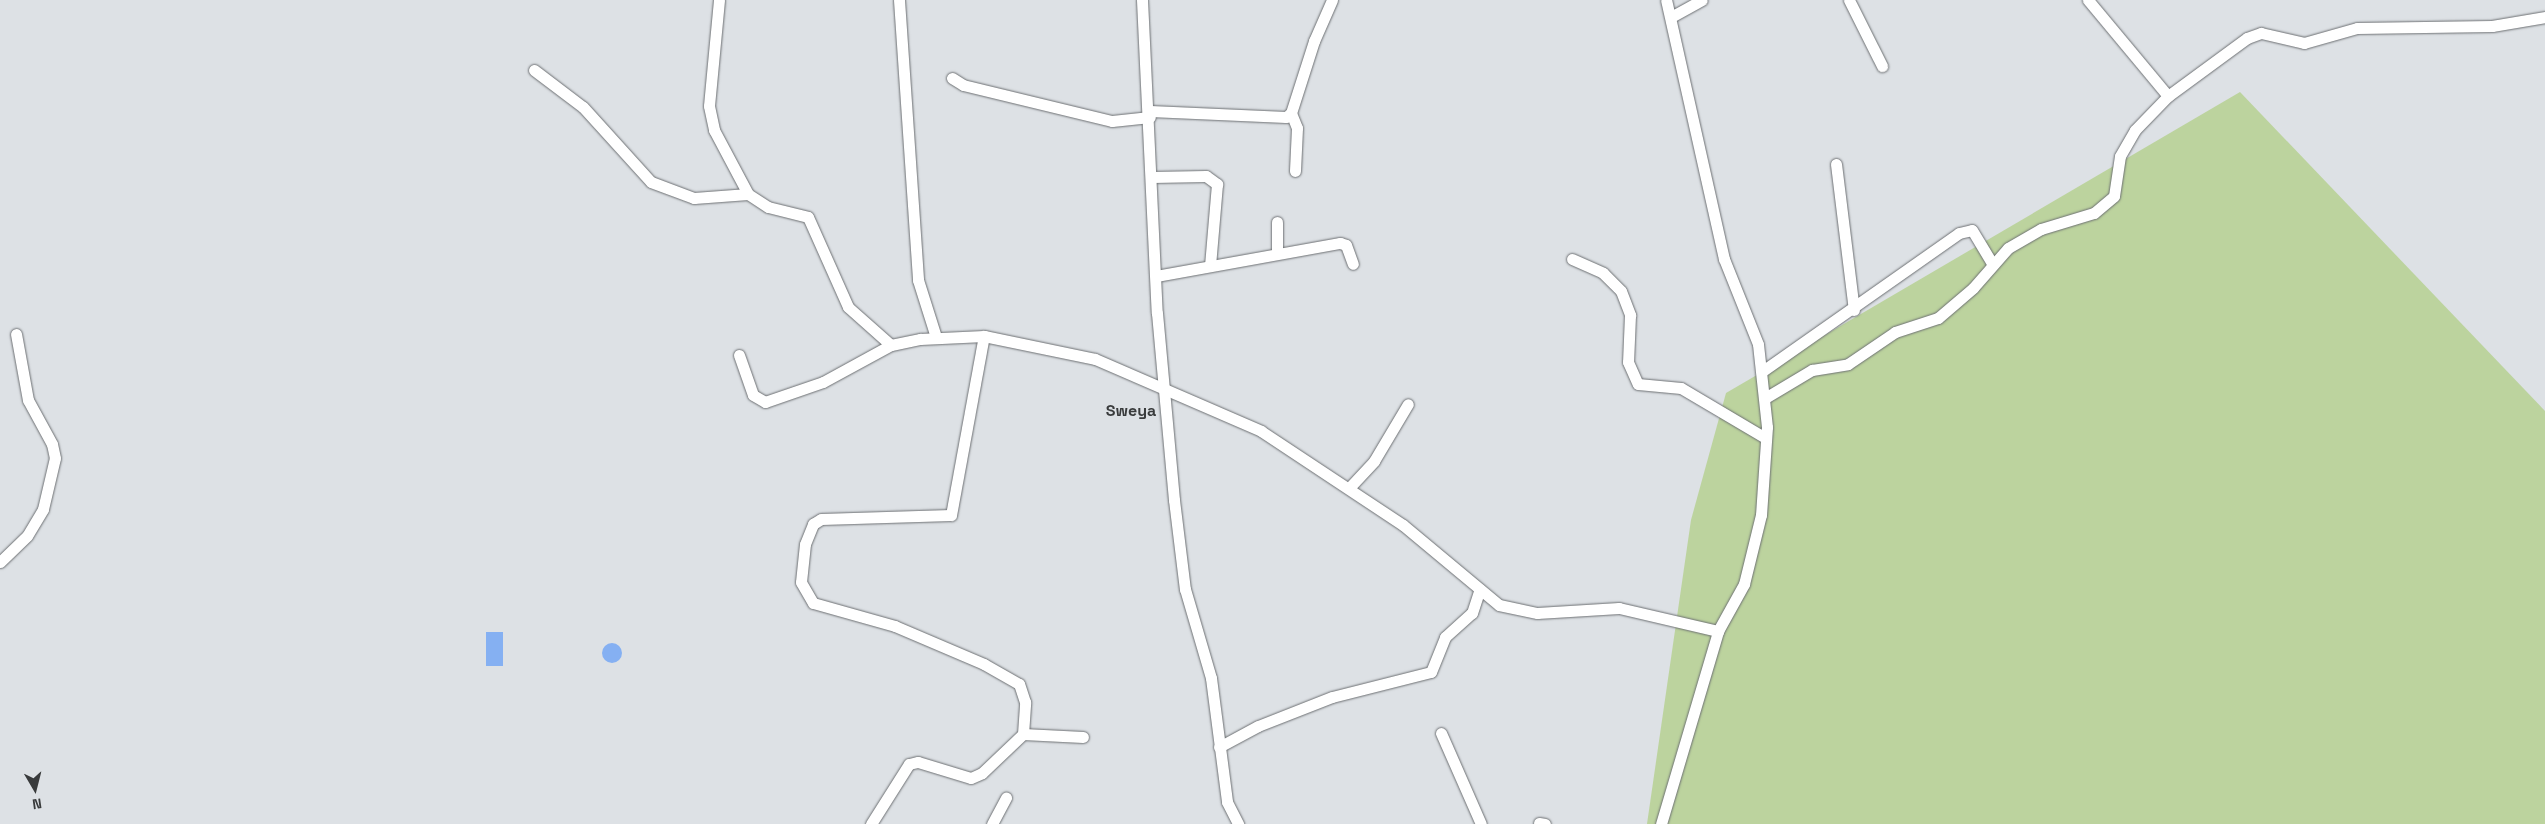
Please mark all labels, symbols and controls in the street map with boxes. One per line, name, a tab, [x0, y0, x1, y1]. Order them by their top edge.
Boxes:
district label: Sweya	[1106, 401, 1156, 421]
north arrow	[10, 764, 60, 814]
text: N	[31, 794, 43, 813]

